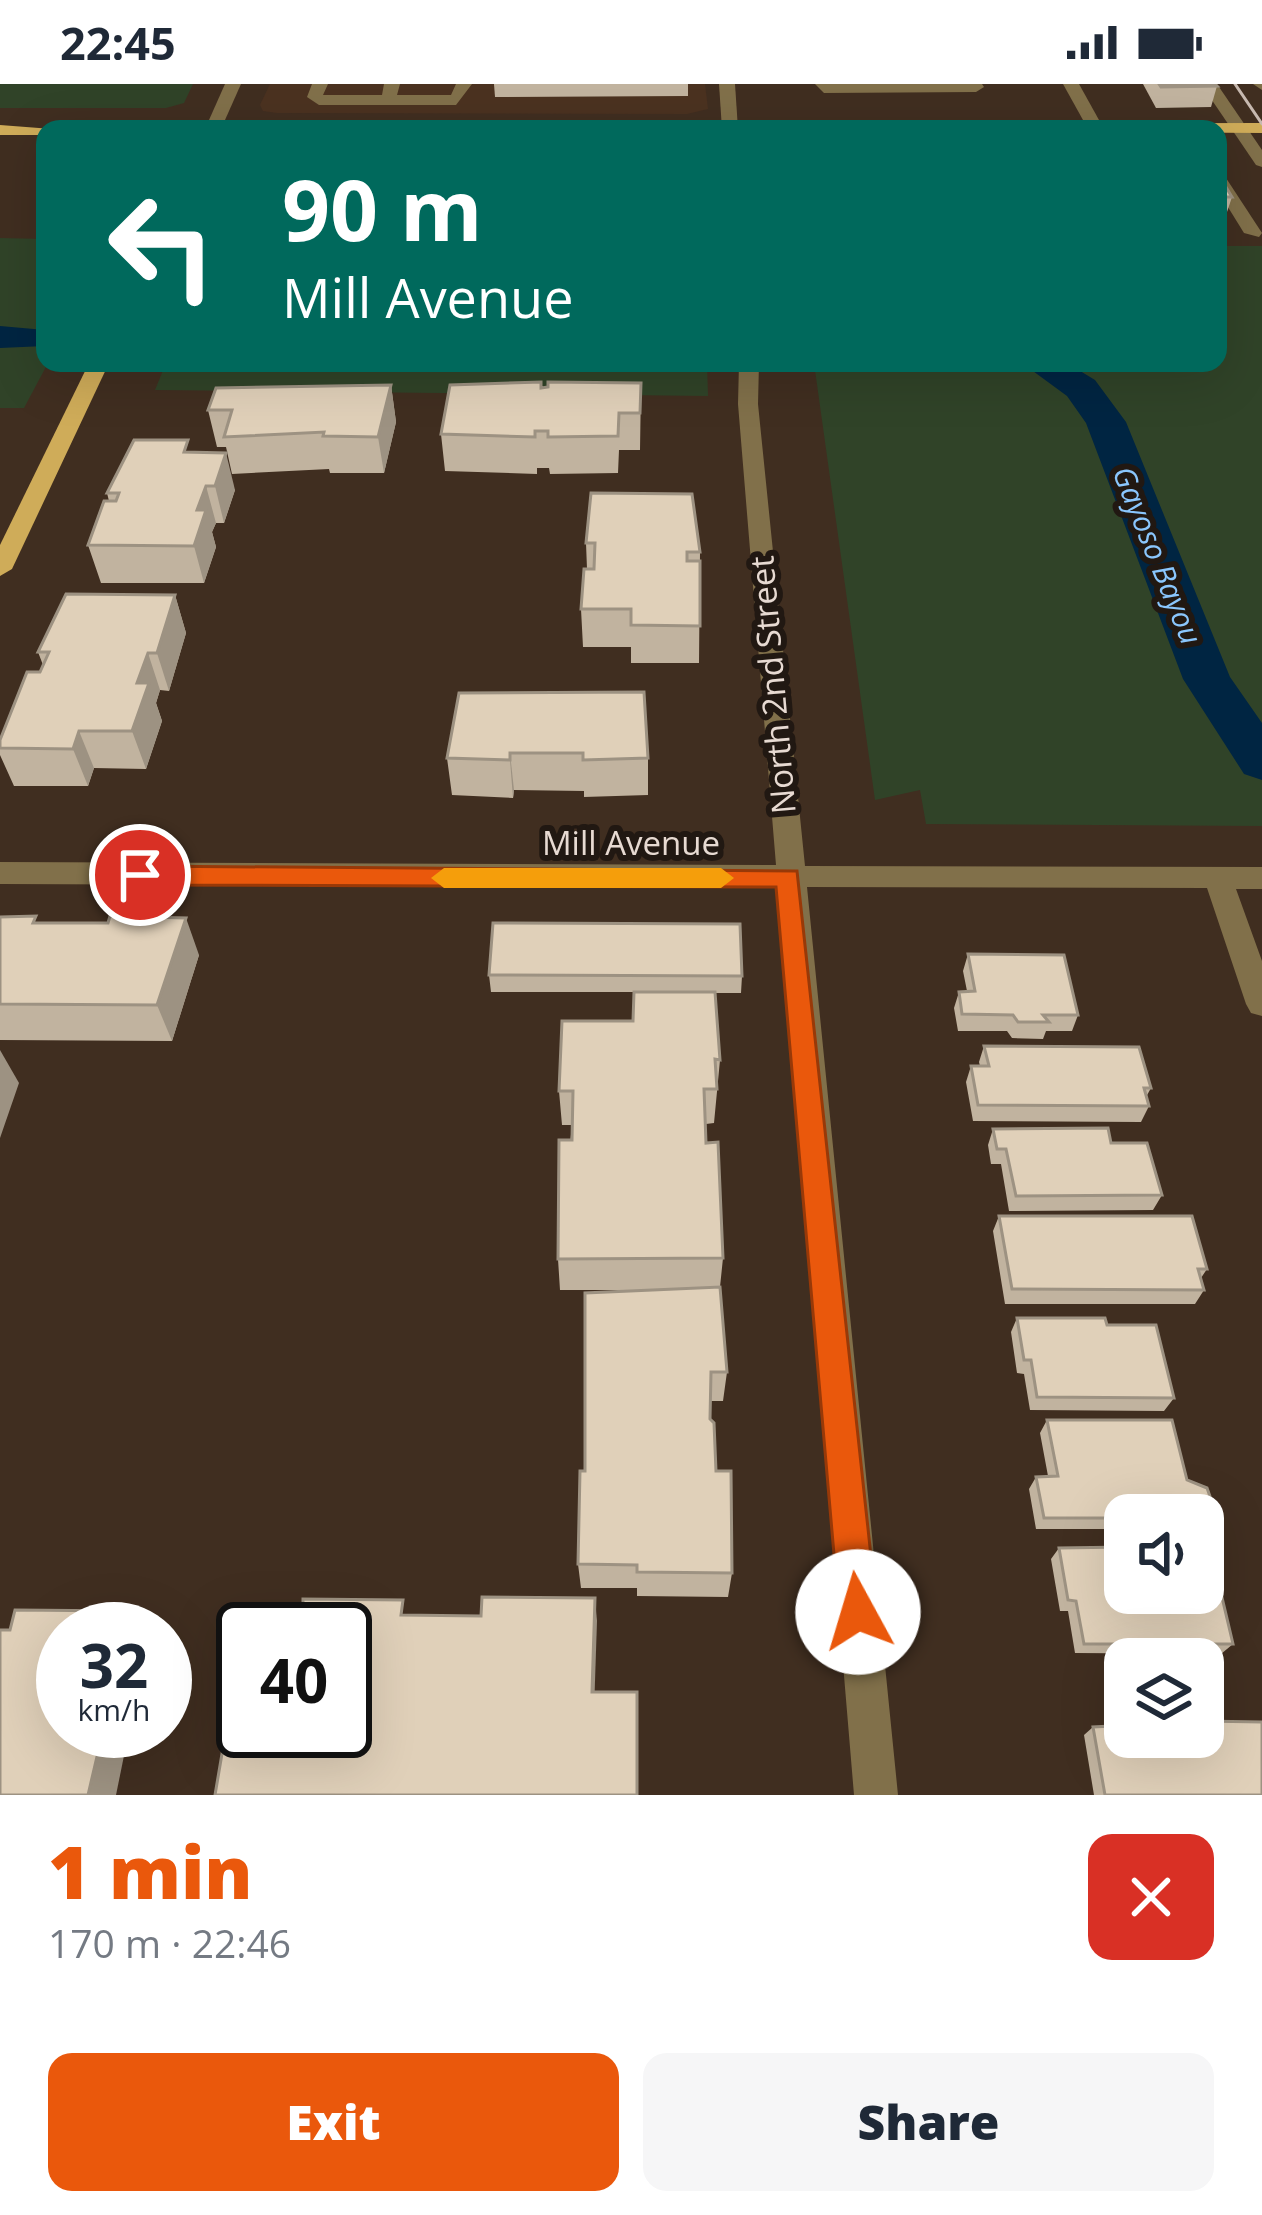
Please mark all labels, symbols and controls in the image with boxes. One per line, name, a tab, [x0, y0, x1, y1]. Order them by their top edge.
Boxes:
text: 22:45	[60, 12, 176, 73]
text: 90 m	[282, 151, 482, 266]
icon: left	[84, 168, 240, 324]
text: Mill Avenue	[282, 260, 574, 334]
water label: Gayoso Bayou	[1104, 460, 1212, 650]
street label: North 2nd Street	[738, 554, 806, 816]
street label: Mill Avenue	[542, 820, 720, 865]
pin	[89, 824, 191, 926]
icon: arrive	[107, 842, 173, 908]
map controls	[1104, 1494, 1224, 1758]
button: sound	[1104, 1494, 1224, 1614]
position arrow	[795, 1549, 921, 1675]
speed limit sign: 40	[216, 1602, 372, 1758]
text: 32	[80, 1624, 148, 1706]
button: layers	[1104, 1638, 1224, 1758]
text: km/h	[78, 1689, 150, 1730]
text: 1 min	[48, 1822, 253, 1920]
button: close	[1088, 1834, 1214, 1960]
text: 170 m · 22:46	[48, 1916, 291, 1969]
button: Exit	[48, 2053, 619, 2191]
button: Share	[643, 2053, 1214, 2191]

